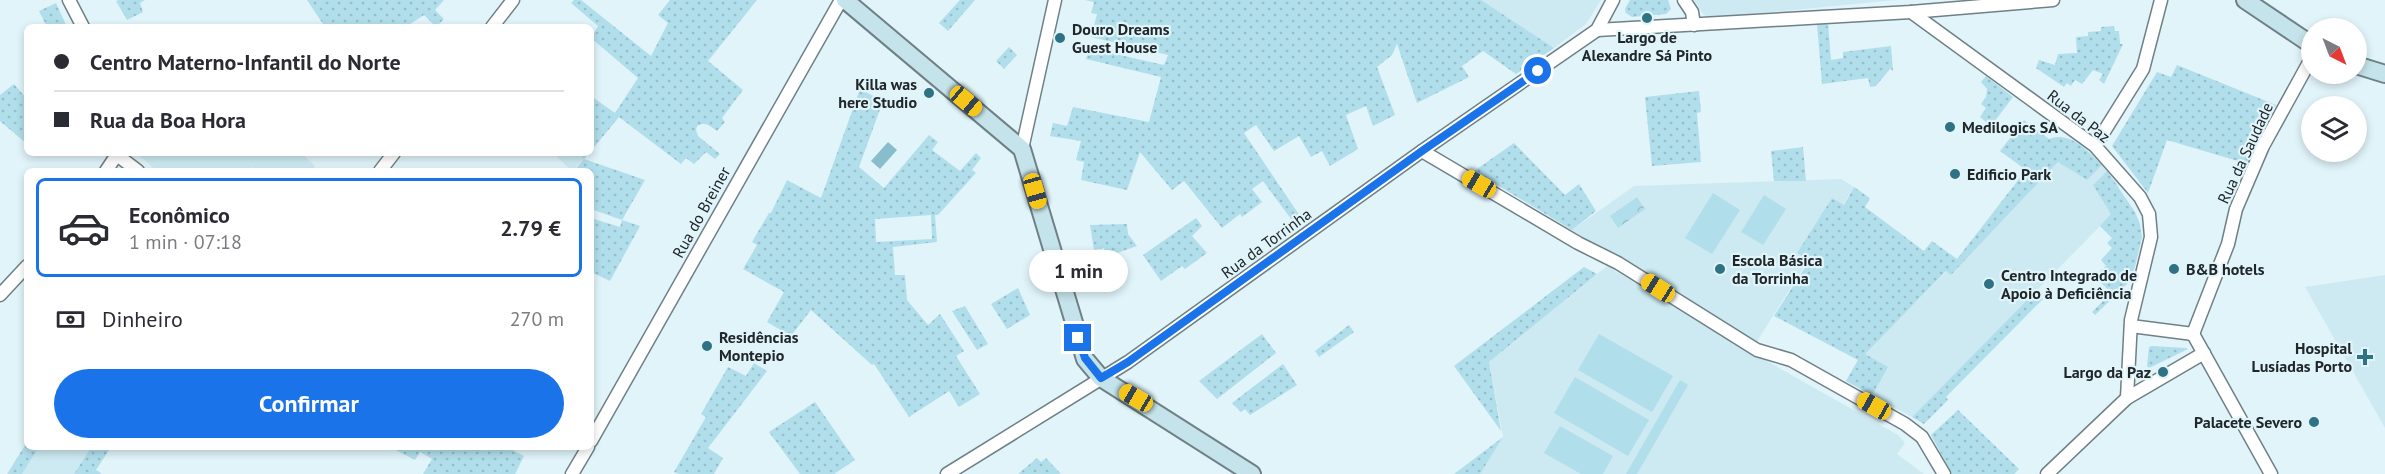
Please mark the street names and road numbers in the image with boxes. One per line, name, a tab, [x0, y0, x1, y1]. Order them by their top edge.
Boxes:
street label: Rua da Paz	[2043, 85, 2115, 147]
street label: Rua da Saudade	[2213, 99, 2277, 207]
street label: Rua do Breiner	[668, 162, 735, 261]
street label: Rua da Torrinha	[1217, 204, 1315, 282]

